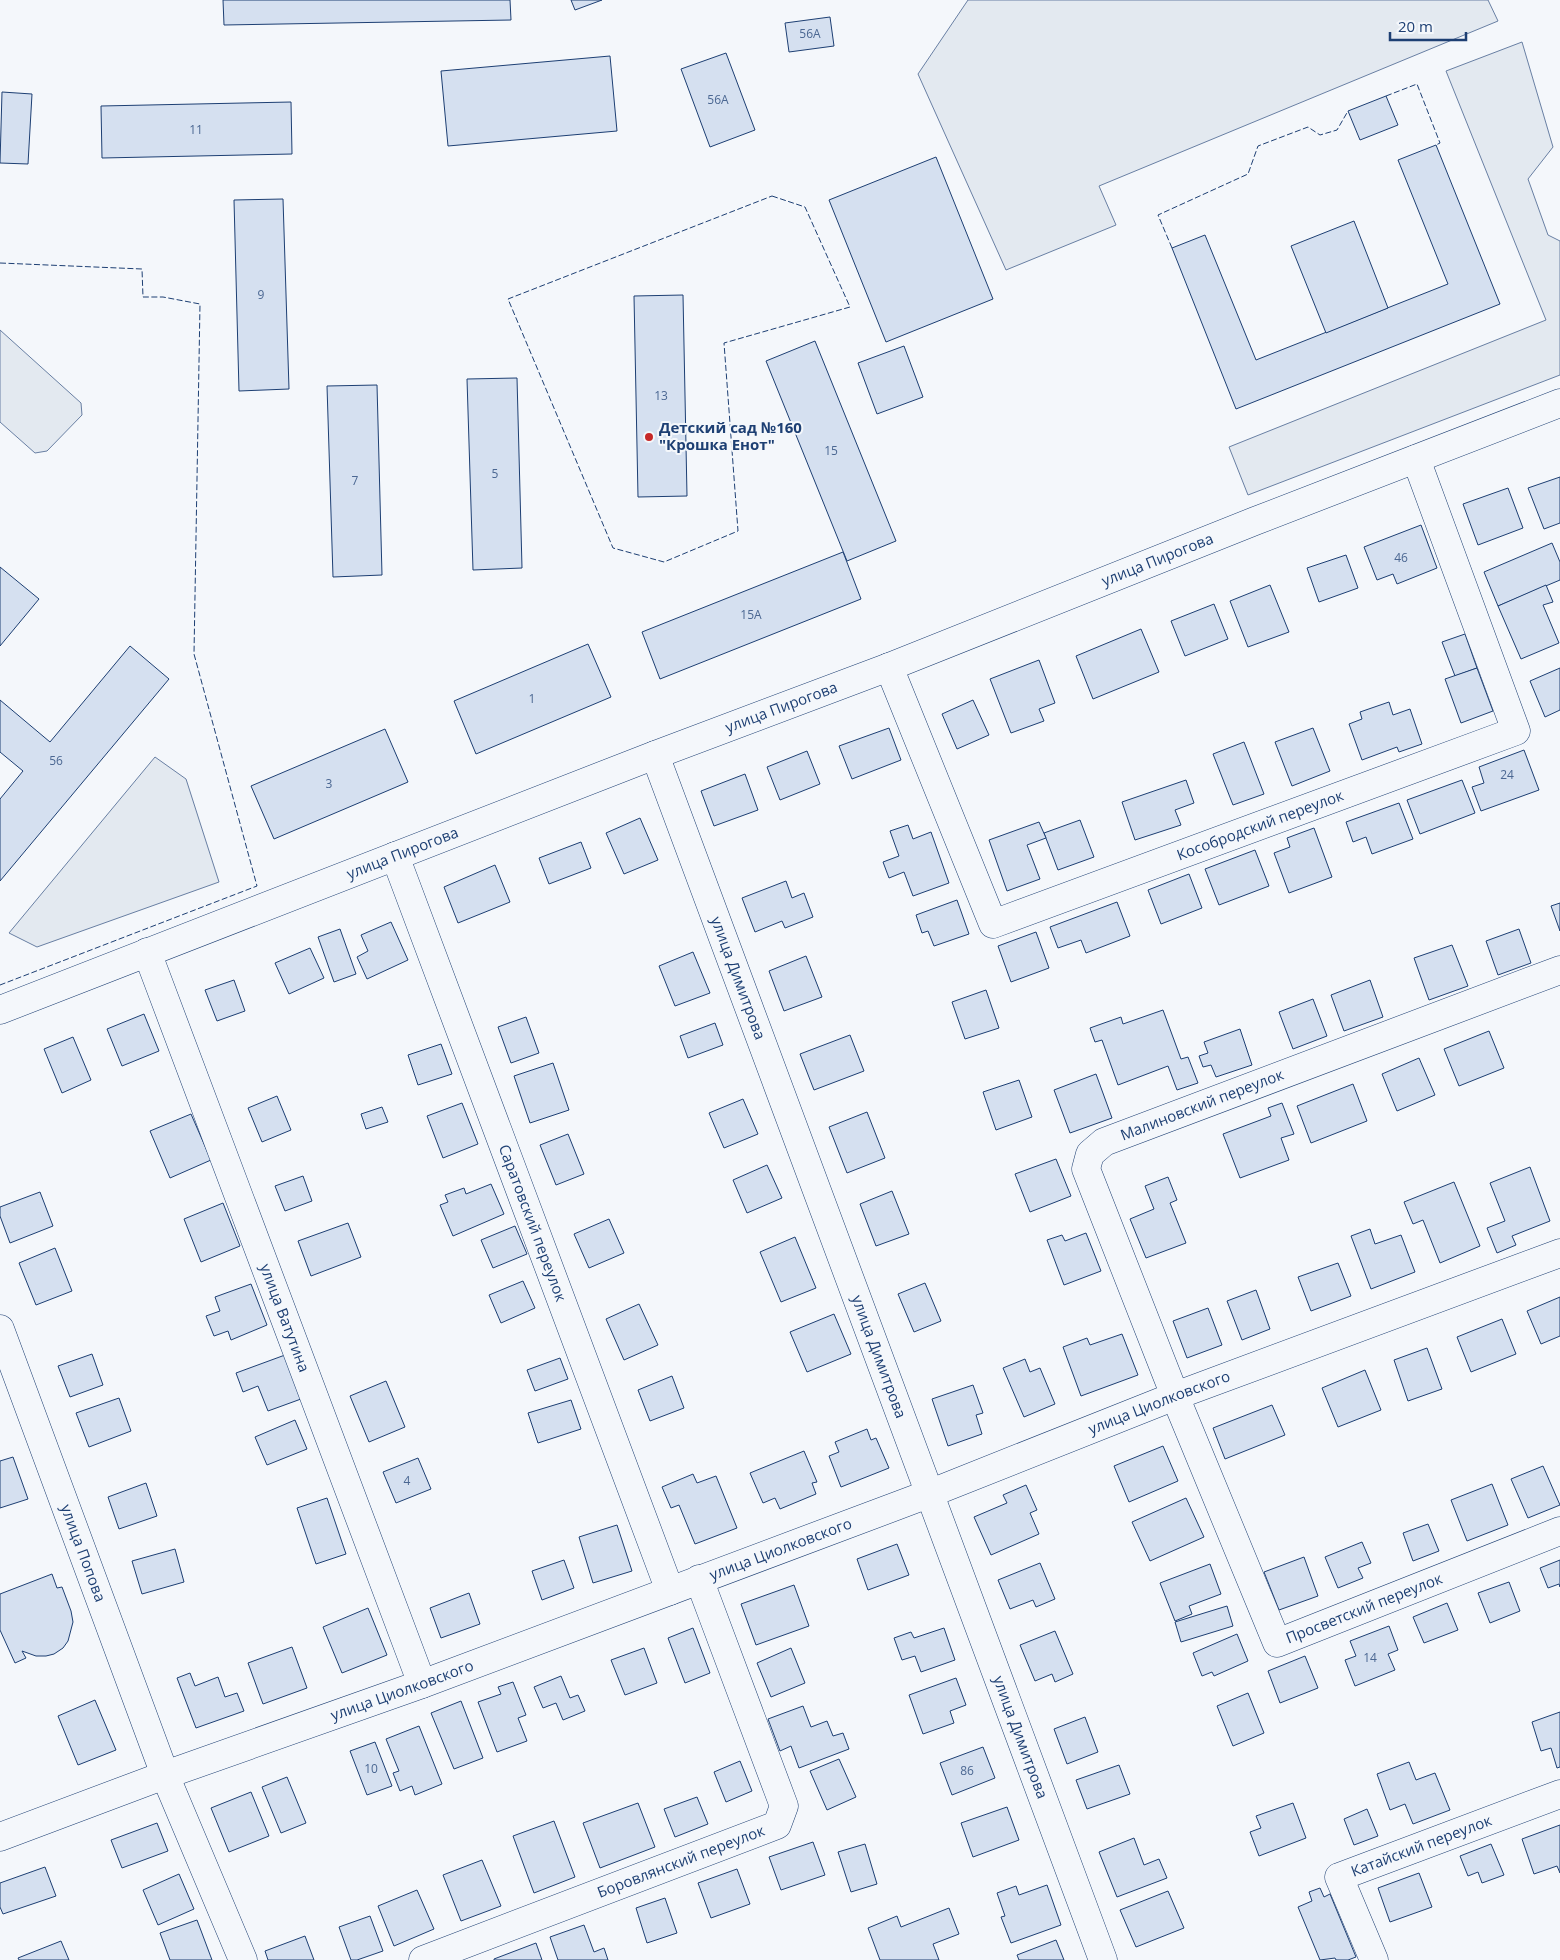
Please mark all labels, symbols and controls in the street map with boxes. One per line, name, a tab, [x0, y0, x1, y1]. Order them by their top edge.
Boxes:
scale bar	[1390, 10, 1466, 42]
text: 20 m	[1398, 16, 1433, 36]
house number: 56А	[799, 25, 821, 42]
house number: 56А	[707, 91, 729, 108]
house number: 11	[189, 121, 203, 138]
house number: 9	[258, 286, 265, 303]
house number: 13	[654, 387, 668, 404]
place label: Детский сад №160 "Крошка Енот"	[659, 417, 802, 454]
marker: Детский сад №160 "Крошка Енот"	[643, 431, 655, 443]
house number: 15	[824, 442, 838, 459]
house number: 5	[492, 465, 499, 482]
house number: 7	[352, 472, 359, 489]
street label: улица Пирогова	[1098, 528, 1216, 590]
house number: 46	[1394, 549, 1408, 566]
house number: 15А	[740, 606, 762, 623]
street label: улица Пирогова	[722, 676, 840, 737]
house number: 1	[529, 690, 535, 707]
house number: 56	[49, 752, 63, 769]
house number: 24	[1500, 766, 1514, 783]
house number: 3	[326, 775, 333, 792]
street label: Кособродский переулок	[1174, 784, 1346, 864]
street label: улица Пирогова	[343, 822, 461, 883]
street label: улица Димитрова	[707, 913, 771, 1042]
street label: Малиновский переулок	[1117, 1064, 1286, 1144]
street label: Саратовский переулок	[495, 1141, 572, 1304]
street label: улица Ватутина	[256, 1261, 315, 1375]
street label: улица Димитрова	[848, 1292, 912, 1421]
street label: улица Циолковского	[1085, 1365, 1233, 1438]
house number: 4	[404, 1472, 411, 1489]
street label: улица Попова	[57, 1501, 111, 1604]
street label: улица Циолковского	[706, 1513, 854, 1584]
street label: Просветский переулок	[1283, 1568, 1445, 1648]
house number: 14	[1363, 1649, 1377, 1666]
street label: улица Циолковского	[328, 1655, 476, 1725]
street label: улица Димитрова	[989, 1673, 1053, 1801]
house number: 10	[364, 1760, 378, 1777]
house number: 86	[960, 1762, 974, 1779]
street label: Катайский переулок	[1348, 1810, 1494, 1881]
street label: Боровлянский переулок	[594, 1820, 767, 1902]

